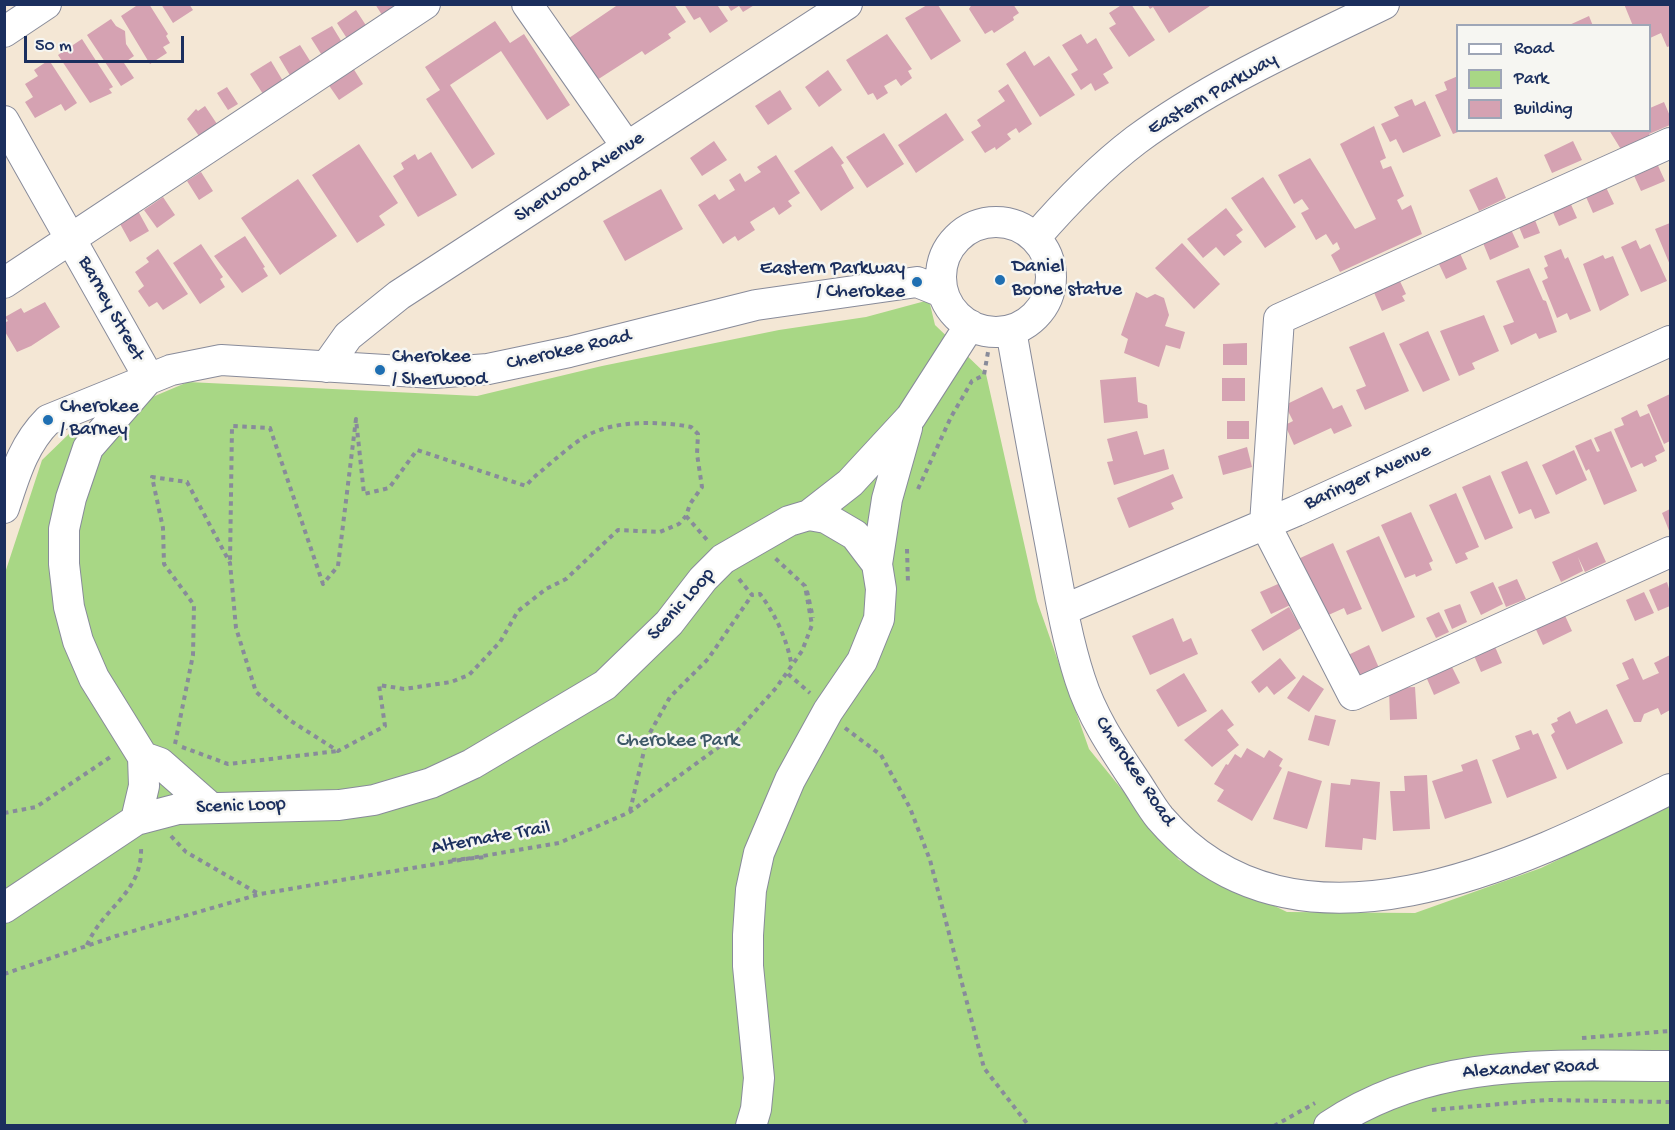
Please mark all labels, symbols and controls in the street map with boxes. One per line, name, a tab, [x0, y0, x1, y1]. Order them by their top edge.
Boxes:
scale bar	[27, 24, 188, 62]
legend	[1456, 24, 1651, 132]
text: 50 m	[35, 36, 72, 57]
text: Road	[1514, 39, 1553, 60]
street label: Eastern Parkway	[1144, 48, 1282, 142]
text: Park	[1514, 69, 1548, 90]
text: Building	[1514, 99, 1573, 120]
street label: Sherwood Avenue	[510, 127, 650, 229]
street label: Barney Street	[71, 252, 149, 366]
place label: Daniel Boone statue	[1012, 256, 1122, 303]
place label: Eastern Parkway / Cherokee	[760, 258, 905, 305]
marker: Daniel Boone statue	[993, 273, 1007, 287]
marker: Eastern Parkway / Cherokee	[910, 275, 924, 289]
street label: Cherokee Road	[504, 325, 634, 377]
place label: Cherokee / Sherwood	[392, 346, 487, 393]
marker: Cherokee / Sherwood	[373, 363, 387, 377]
place label: Cherokee / Barney	[60, 396, 139, 443]
marker: Cherokee / Barney	[41, 413, 55, 427]
street label: Baringer Avenue	[1301, 439, 1435, 517]
street label: Scenic Loop	[643, 564, 721, 646]
street label: Cherokee Road	[1088, 713, 1180, 831]
park label: Cherokee Park	[617, 730, 739, 754]
street label: Scenic Loop	[196, 793, 286, 821]
street label: Alternate Trail	[430, 817, 552, 861]
street label: Alexander Road	[1462, 1054, 1598, 1086]

